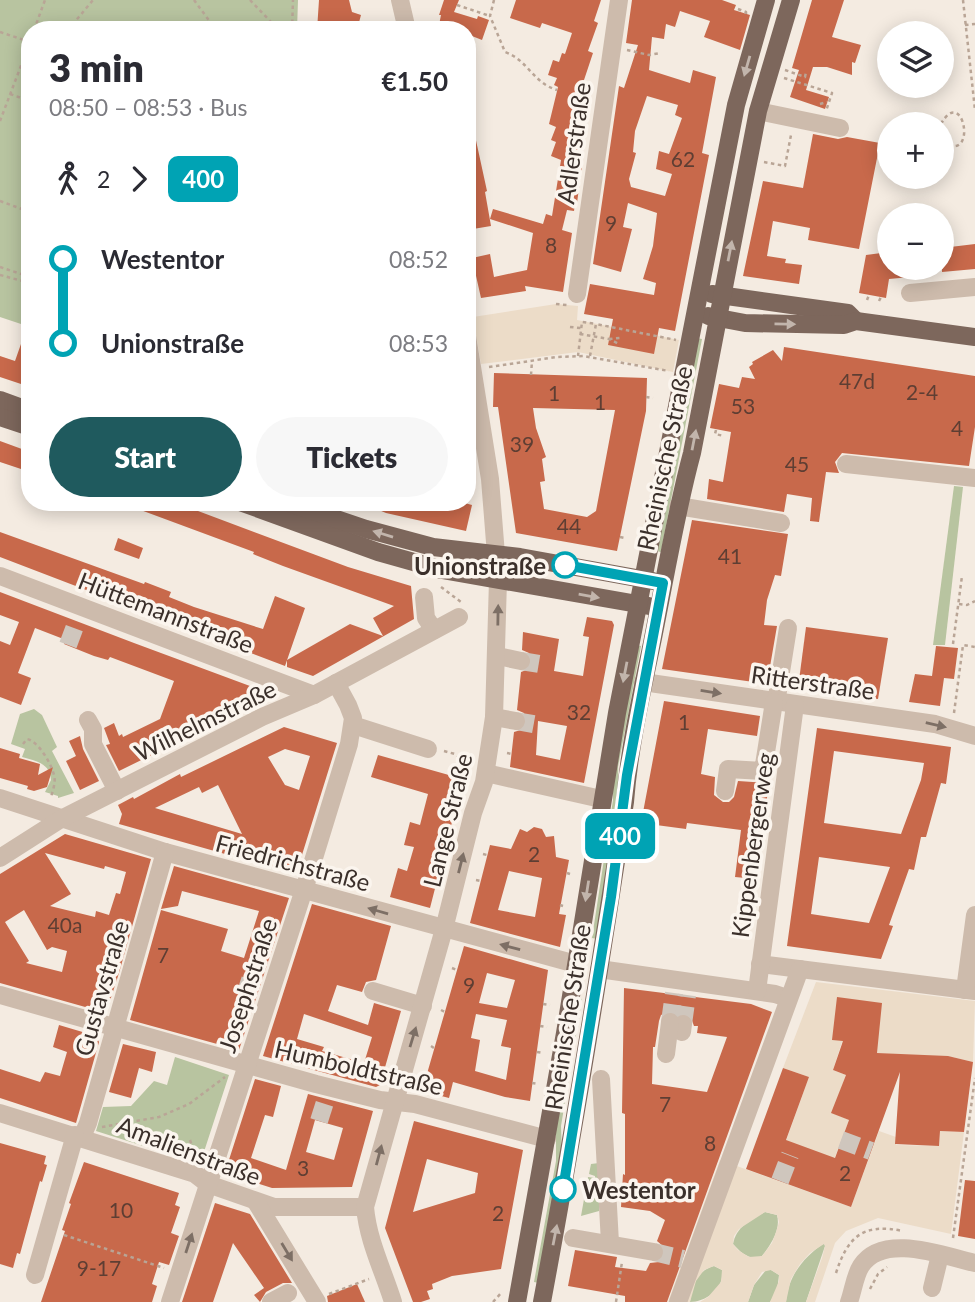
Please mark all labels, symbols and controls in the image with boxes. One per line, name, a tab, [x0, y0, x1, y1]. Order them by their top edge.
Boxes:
map controls	[877, 21, 954, 280]
button: layers	[877, 21, 954, 98]
text: 3 min	[49, 44, 144, 90]
one-way arrow	[741, 55, 752, 77]
text: €1.50	[382, 65, 448, 97]
street label: Adlerstraße	[550, 80, 596, 206]
text: 08:50 – 08:53 · Bus	[49, 93, 248, 121]
button: +	[877, 112, 954, 189]
house number: 62	[671, 146, 695, 171]
icon: walk	[49, 160, 87, 198]
icon: forward	[120, 160, 158, 198]
text: 400	[182, 164, 224, 193]
text: 2	[97, 165, 110, 193]
button: −	[877, 203, 954, 280]
house number: 9	[605, 210, 617, 235]
house number: 8	[545, 232, 557, 257]
one-way arrow	[725, 240, 736, 262]
text: Westentor	[101, 243, 224, 275]
text: 08:52	[389, 245, 448, 273]
one-way arrow	[774, 318, 796, 329]
text: Unionstraße	[101, 327, 244, 359]
text: 08:53	[389, 329, 448, 357]
street label: Rheinische Straße	[630, 363, 698, 553]
house number: 47d	[839, 368, 875, 393]
house number: 2-4	[906, 379, 938, 404]
house number: 1	[548, 380, 560, 405]
house number: 1	[594, 389, 606, 414]
house number: 53	[731, 393, 755, 418]
house number: 4	[951, 415, 963, 440]
button: Start	[49, 417, 242, 497]
button: Tickets	[256, 417, 448, 497]
one-way arrow	[689, 429, 700, 451]
house number: 39	[510, 431, 534, 456]
house number: 45	[785, 451, 809, 476]
house number: 44	[557, 513, 581, 538]
one-way arrow	[372, 529, 393, 539]
house number: 41	[718, 543, 742, 568]
place label: Unionstraße	[414, 551, 546, 580]
marker: Unionstraße	[552, 552, 578, 578]
street label: Hüttemannstraße	[74, 565, 258, 659]
one-way arrow	[579, 591, 601, 602]
one-way arrow	[492, 604, 503, 626]
street label: Ritterstraße	[749, 659, 877, 705]
one-way arrow	[619, 661, 630, 683]
street label: Wilhelmstraße	[130, 673, 280, 767]
one-way arrow	[700, 687, 722, 698]
house number: 32	[567, 699, 591, 724]
house number: 1	[678, 709, 690, 734]
one-way arrow	[925, 719, 947, 730]
street label: Lange Straße	[416, 750, 478, 890]
street label: Kippenbergerweg	[725, 751, 779, 939]
line badge: 400	[580, 813, 660, 859]
text: 400	[599, 821, 641, 850]
street label: Friedrichstraße	[213, 827, 373, 897]
house number: 2	[528, 841, 540, 866]
one-way arrow	[456, 852, 467, 874]
one-way arrow	[581, 880, 592, 902]
one-way arrow	[367, 905, 388, 915]
house number: 40a	[48, 912, 82, 937]
street label: Josephstraße	[212, 914, 282, 1056]
street label: Gustavstraße	[68, 917, 134, 1059]
street label: Rheinische Straße	[538, 922, 596, 1112]
one-way arrow	[499, 941, 521, 952]
house number: 7	[157, 942, 169, 967]
house number: 9	[463, 972, 475, 997]
one-way arrow	[408, 1027, 418, 1048]
street label: Humboldtstraße	[272, 1034, 446, 1100]
house number: 7	[659, 1091, 671, 1116]
street label: Amalienstraße	[113, 1109, 265, 1191]
house number: 8	[704, 1130, 716, 1155]
one-way arrow	[374, 1143, 385, 1165]
house number: 3	[297, 1155, 309, 1180]
house number: 2	[839, 1160, 851, 1185]
place label: Westentor	[582, 1175, 696, 1204]
marker: Westentor	[550, 1176, 576, 1202]
house number: 10	[109, 1197, 133, 1222]
house number: 2	[492, 1200, 504, 1225]
one-way arrow	[549, 1224, 560, 1246]
one-way arrow	[185, 1232, 195, 1253]
one-way arrow	[280, 1243, 293, 1262]
house number: 9-17	[77, 1255, 121, 1280]

